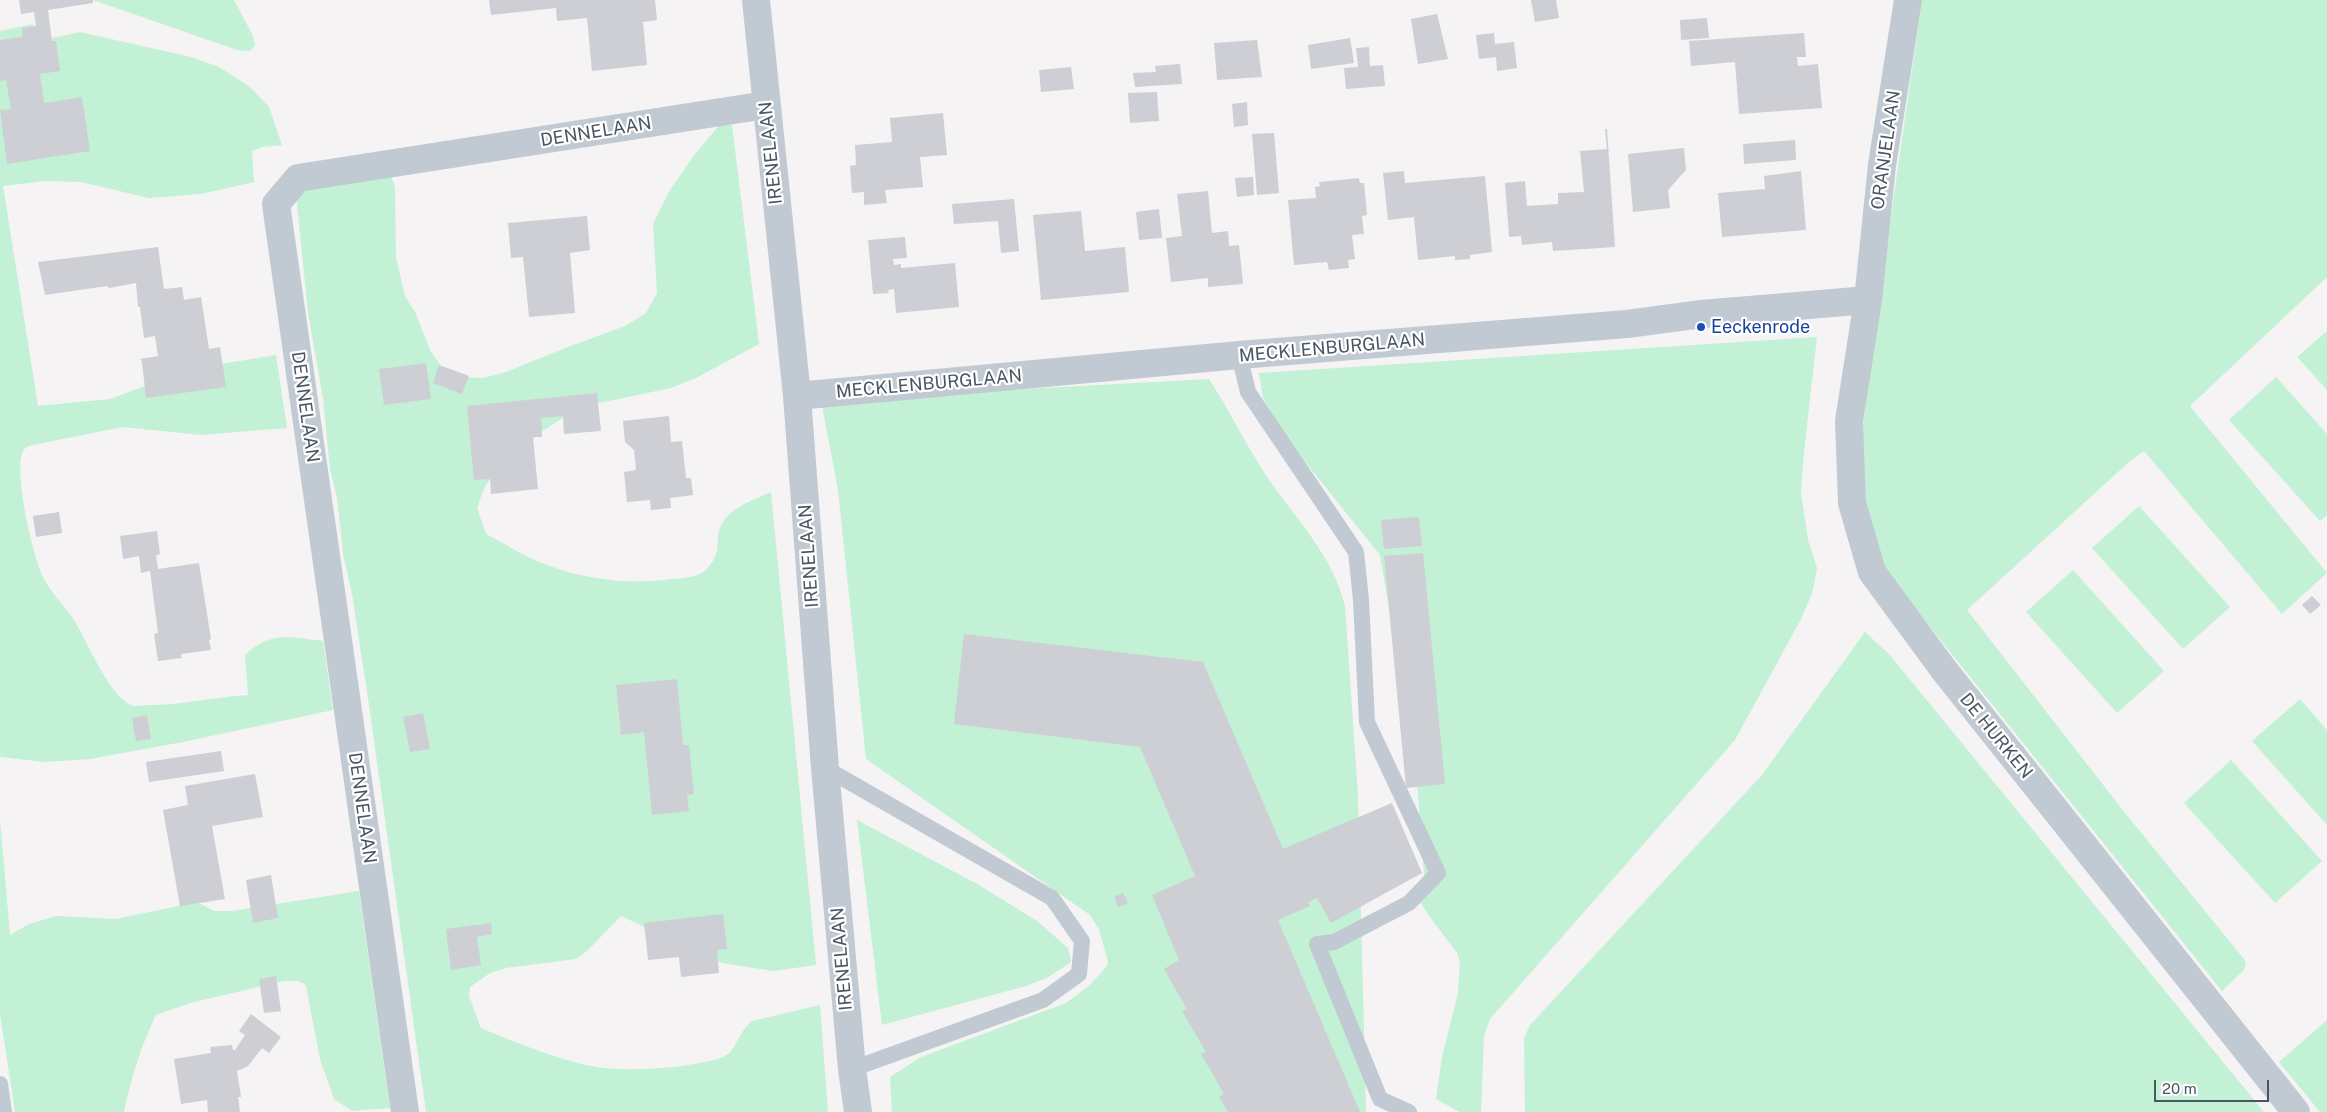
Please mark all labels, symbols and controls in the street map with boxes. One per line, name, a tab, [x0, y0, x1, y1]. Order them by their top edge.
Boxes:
street label: ORANJELAAN	[1867, 89, 1905, 211]
street label: IRENELAAN	[755, 100, 787, 206]
street label: DENNELAAN	[539, 113, 653, 151]
place label: Eeckenrode	[1711, 316, 1810, 338]
marker: Eeckenrode	[1695, 321, 1707, 333]
street label: MECKLENBURGLAAN	[1238, 329, 1426, 367]
street label: DENNELAAN	[287, 350, 323, 464]
street label: MECKLENBURGLAAN	[835, 365, 1023, 403]
street label: IRENELAAN	[795, 504, 823, 608]
street label: DE HURKEN	[1955, 689, 2037, 783]
street label: DENNELAAN	[344, 751, 380, 865]
street label: IRENELAAN	[827, 907, 857, 1011]
scale bar	[2157, 1070, 2272, 1102]
text: 20 m	[2162, 1080, 2197, 1097]

